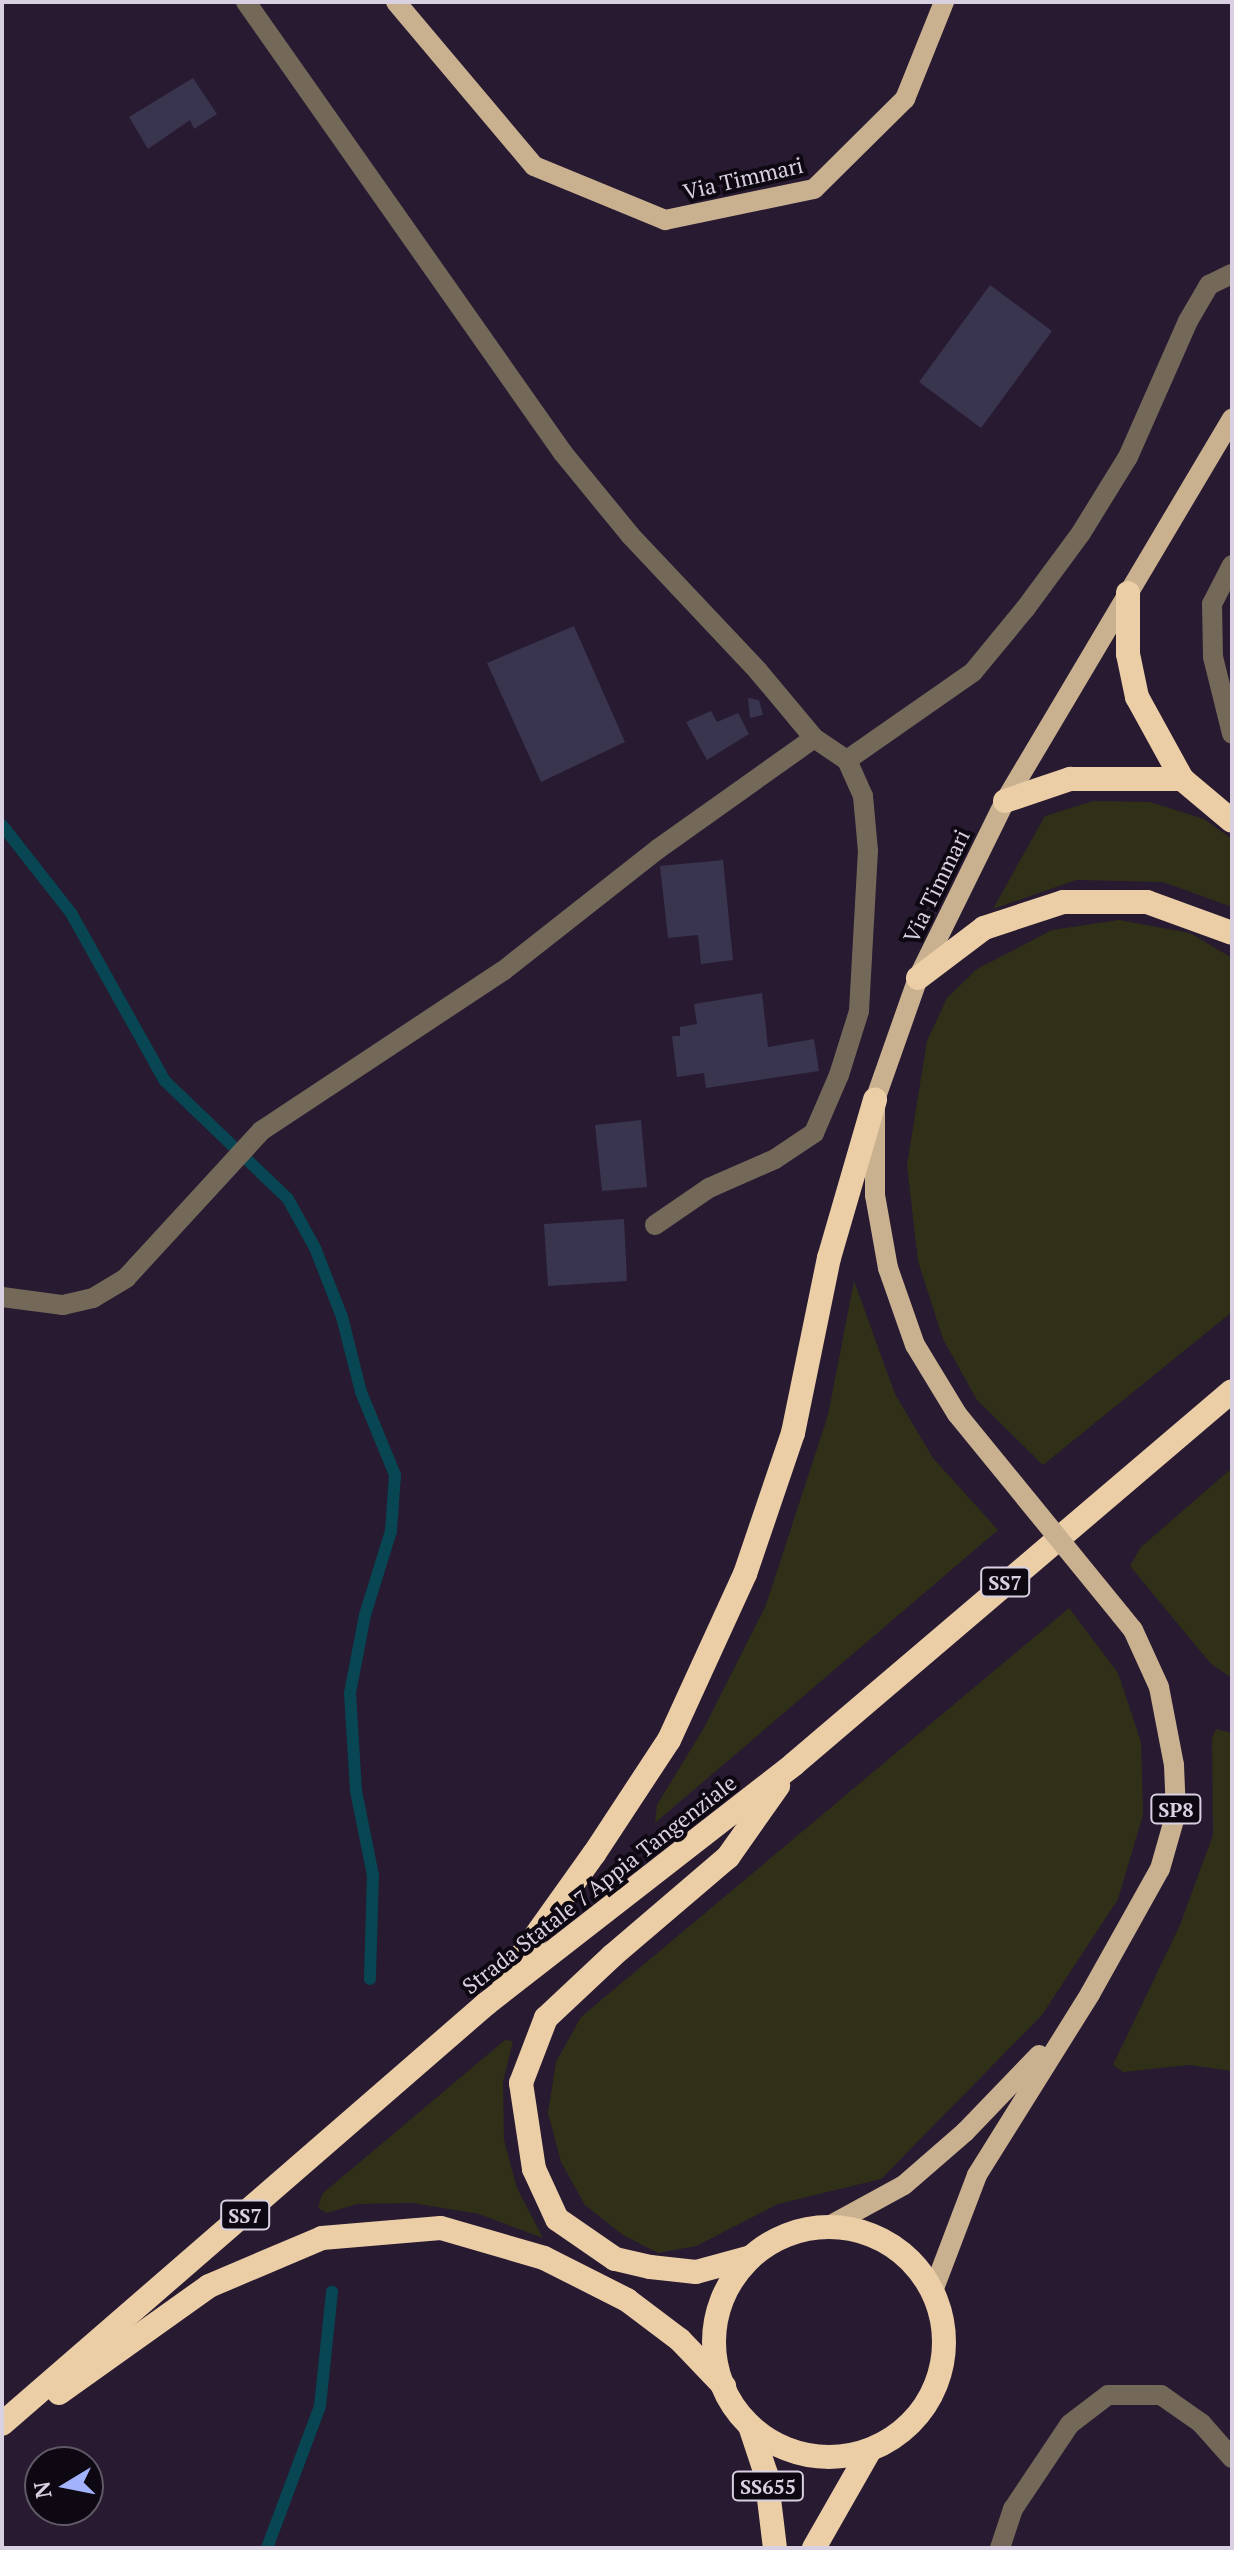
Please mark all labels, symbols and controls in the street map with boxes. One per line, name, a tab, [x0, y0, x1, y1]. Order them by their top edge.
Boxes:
street label: Via Timmari	[680, 151, 806, 205]
street label: Via Timmari	[897, 825, 975, 947]
road number: SS7	[979, 1566, 1031, 1598]
street label: Strada Statale 7 Appia Tangenziale	[457, 1769, 741, 1999]
road number: SP8	[1150, 1793, 1202, 1825]
road number: SS7	[219, 2199, 271, 2231]
north arrow	[24, 2446, 104, 2526]
road number: SS655	[730, 2470, 806, 2502]
text: N	[26, 2479, 58, 2501]

